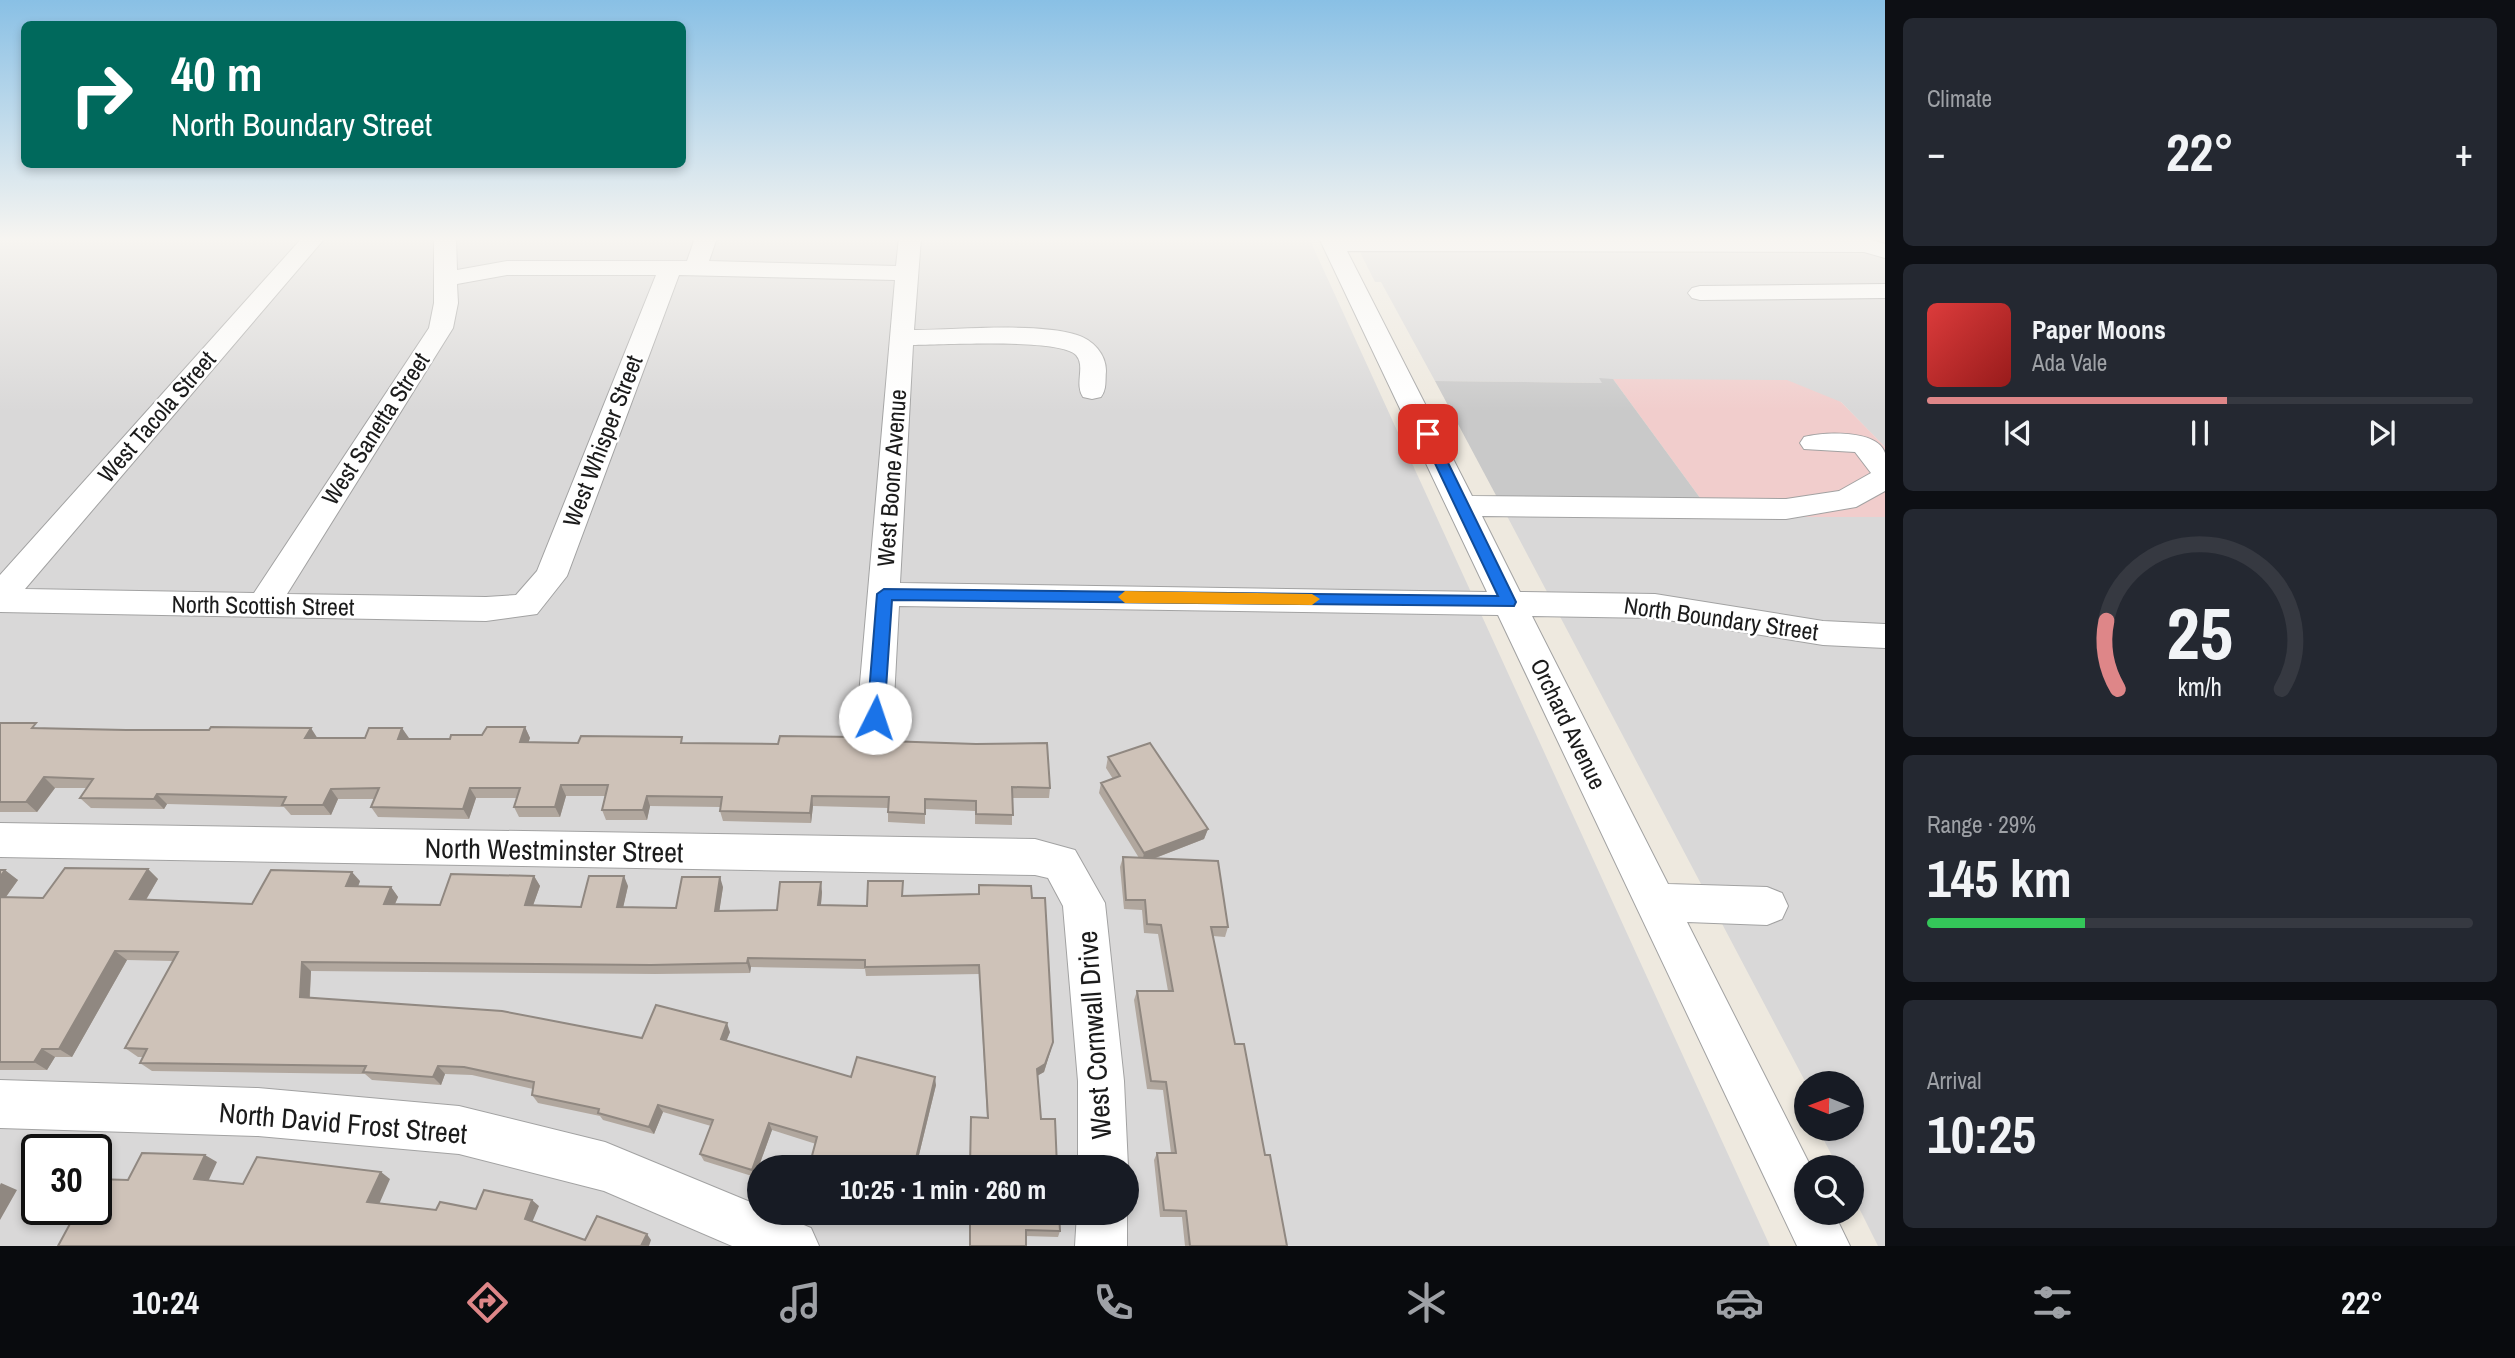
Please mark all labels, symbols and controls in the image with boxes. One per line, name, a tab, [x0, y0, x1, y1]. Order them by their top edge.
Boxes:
text: 40 m	[171, 40, 263, 106]
icon: right	[56, 49, 147, 140]
text: Climate	[1927, 83, 1992, 114]
text: North Boundary Street	[171, 103, 432, 146]
text: 22°	[2166, 117, 2234, 187]
text: −	[1927, 127, 1945, 178]
text: +	[2455, 127, 2473, 178]
text: Paper Moons	[2032, 312, 2166, 347]
street label: West Tacola Street	[90, 343, 223, 489]
street label: West Sanetta Street	[314, 346, 437, 511]
text: Ada Vale	[2032, 347, 2107, 378]
street label: West Whisper Street	[555, 350, 650, 531]
street label: West Boone Avenue	[869, 388, 913, 568]
pin	[1398, 404, 1458, 464]
icon: previous	[1999, 414, 2037, 452]
icon: pause	[2181, 414, 2219, 452]
icon: next	[2363, 414, 2401, 452]
icon: arrive	[1409, 415, 1447, 453]
text: 25	[2167, 584, 2233, 682]
street label: North Scottish Street	[171, 587, 355, 623]
street label: North Boundary Street	[1622, 589, 1821, 648]
street label: Orchard Avenue	[1523, 653, 1614, 794]
text: km/h	[2178, 670, 2222, 704]
position arrow	[838, 681, 912, 755]
text: Range · 29%	[1927, 809, 2036, 840]
street label: North Westminster Street	[424, 829, 684, 871]
text: 145 km	[1927, 843, 2072, 913]
street label: West Cornwall Drive	[1068, 930, 1120, 1140]
text: Arrival	[1927, 1065, 1982, 1096]
north arrow	[1794, 1071, 1864, 1141]
map controls	[1794, 1071, 1864, 1225]
street label: North David Frost Street	[217, 1093, 469, 1153]
text: 10:25	[1927, 1099, 2036, 1169]
speed limit sign: 30	[21, 1134, 112, 1225]
button: search	[1794, 1155, 1864, 1225]
text: 10:25 · 1 min · 260 m	[840, 1172, 1046, 1207]
icon: directions	[463, 1278, 512, 1327]
icon: music	[776, 1278, 825, 1327]
icon: phone	[1089, 1278, 1138, 1327]
icon: climate	[1402, 1278, 1451, 1327]
icon: car	[1715, 1278, 1764, 1327]
icon: filters	[2028, 1278, 2077, 1327]
text: 10:24	[132, 1281, 199, 1324]
text: 22°	[2341, 1281, 2383, 1324]

